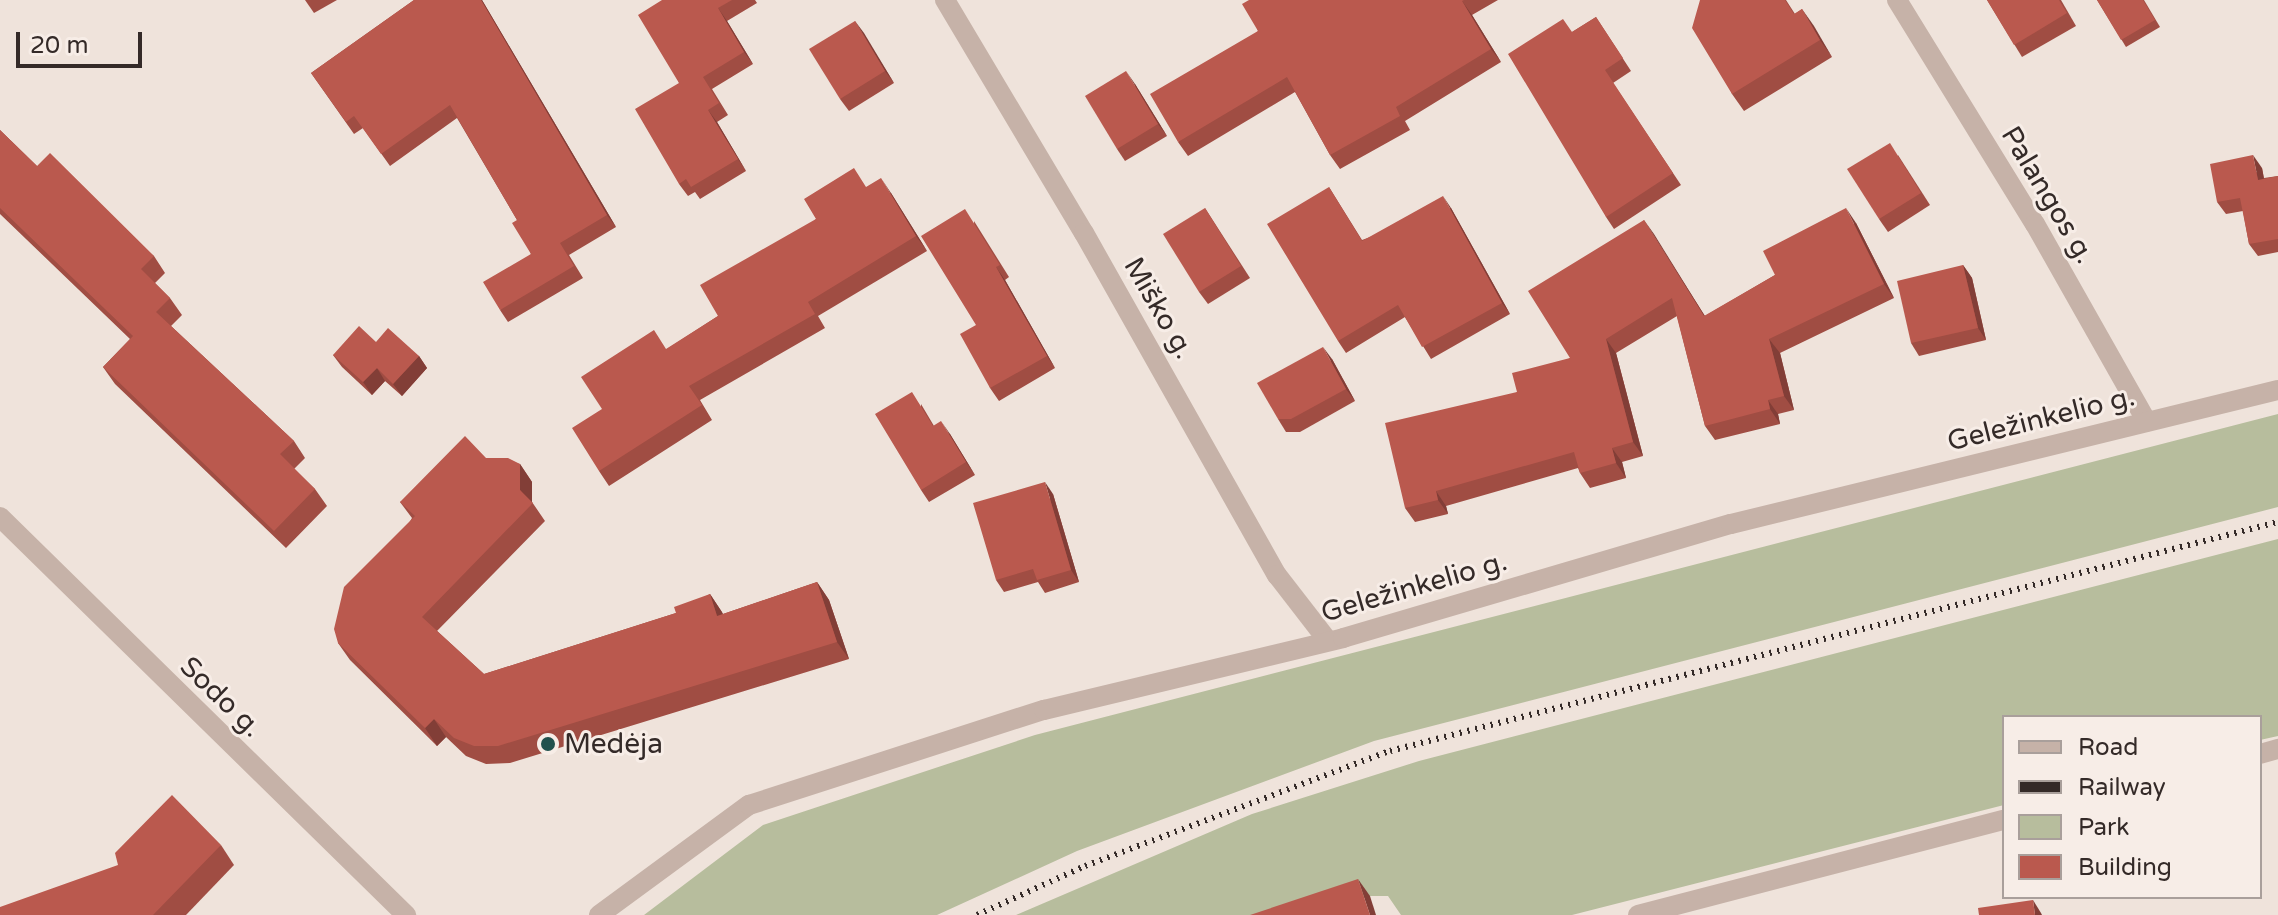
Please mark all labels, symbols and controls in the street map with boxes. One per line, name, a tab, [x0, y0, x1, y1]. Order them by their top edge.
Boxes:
scale bar	[20, 16, 146, 66]
text: 20 m	[30, 31, 88, 60]
street label: Palangos g.	[1994, 120, 2102, 270]
street label: Miško g.	[1117, 251, 1201, 365]
street label: Geležinkelio g.	[1944, 379, 2138, 459]
street label: Geležinkelio g.	[1317, 544, 1511, 630]
street label: Sodo g.	[173, 650, 269, 744]
legend	[2002, 715, 2262, 899]
place label: Medėja	[564, 727, 663, 761]
text: Road	[2078, 733, 2138, 762]
marker: Medėja	[539, 735, 557, 753]
text: Railway	[2078, 773, 2166, 802]
text: Park	[2078, 813, 2129, 842]
text: Building	[2078, 853, 2172, 882]

